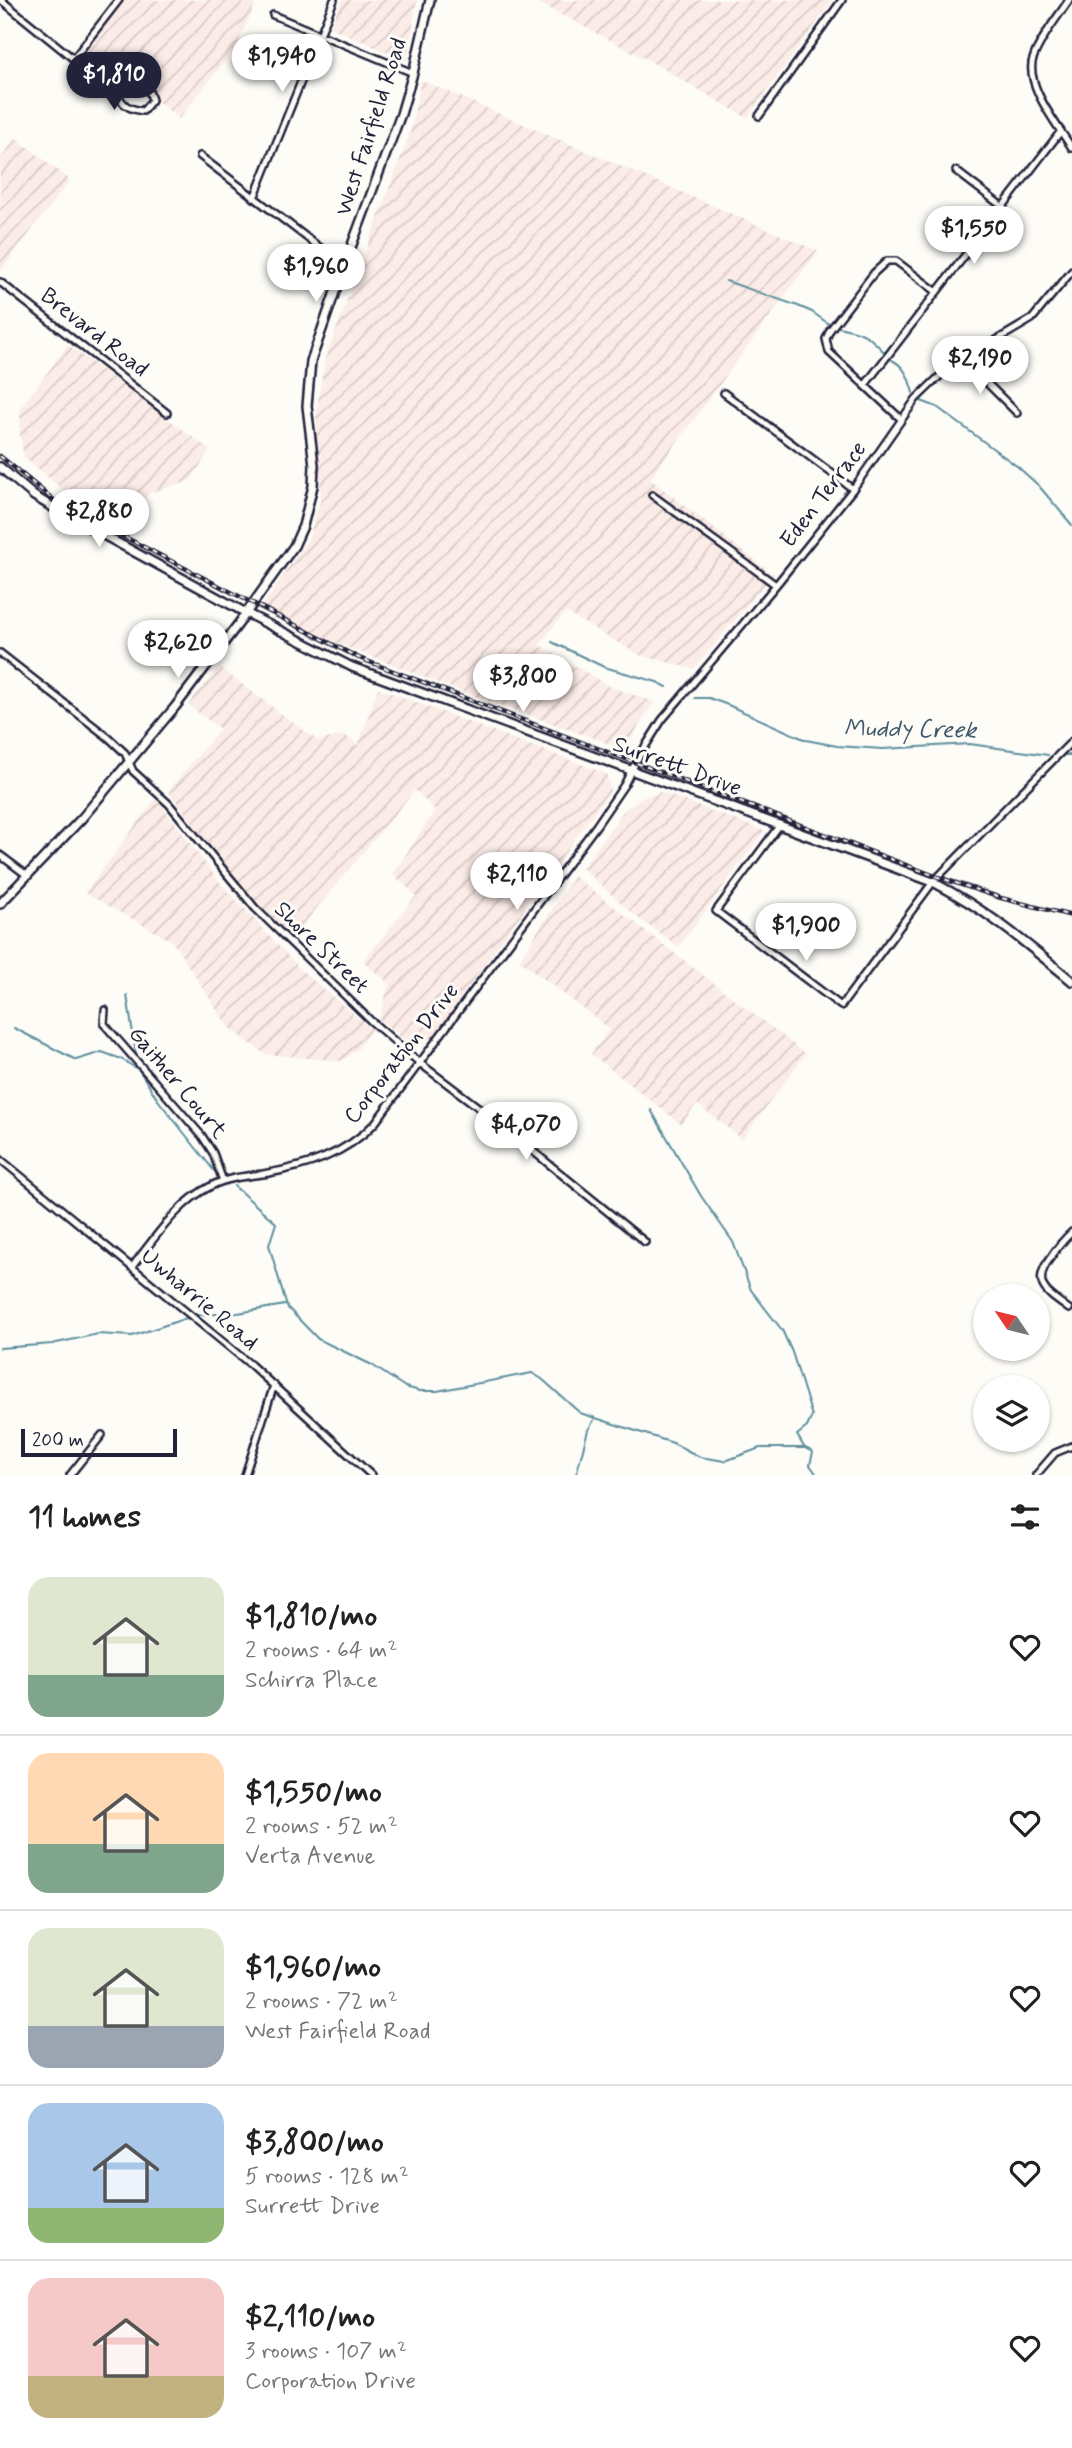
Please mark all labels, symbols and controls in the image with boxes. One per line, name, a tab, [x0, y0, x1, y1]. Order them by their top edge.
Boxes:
pin: $1,940	[225, 34, 339, 94]
street label: West Fairfield Road	[329, 34, 415, 220]
text: $1,940	[248, 42, 316, 72]
pin: $1,810	[57, 52, 171, 112]
text: $1,810	[82, 60, 146, 90]
pin: $1,550	[917, 206, 1031, 266]
text: $1,550	[941, 214, 1007, 244]
pin: $1,960	[259, 244, 373, 304]
text: $1,960	[283, 252, 349, 282]
street label: Brevard Road	[34, 281, 154, 385]
pin: $2,190	[923, 336, 1037, 396]
text: $2,190	[948, 344, 1012, 374]
street label: Eden Terrace	[774, 435, 874, 555]
pin: $2,880	[42, 490, 156, 549]
text: $2,880	[65, 497, 133, 527]
pin: $2,620	[121, 620, 235, 680]
text: $2,620	[143, 628, 213, 658]
pin: $3,800	[466, 654, 580, 714]
text: $3,800	[489, 662, 557, 692]
water label: Muddy Creek	[843, 713, 978, 747]
street label: Surrett Drive	[609, 730, 745, 804]
pin: $2,110	[460, 852, 574, 912]
text: $2,110	[486, 860, 548, 890]
street label: Shore Street	[267, 895, 375, 1001]
pin: $1,900	[749, 904, 863, 963]
text: $1,900	[771, 911, 841, 941]
street label: Corporation Drive	[338, 977, 466, 1131]
street label: Gaither Court	[121, 1020, 233, 1146]
pin: $4,070	[469, 1102, 583, 1162]
text: $4,070	[491, 1110, 561, 1140]
street label: Uwharrie Road	[134, 1242, 264, 1358]
north arrow	[973, 1284, 1050, 1362]
map controls	[973, 1284, 1050, 1452]
button: layers	[973, 1375, 1050, 1452]
scale bar	[21, 1426, 177, 1458]
text: 200 m	[32, 1428, 84, 1453]
text: 11 homes	[28, 1498, 141, 1537]
icon: filters	[1006, 1498, 1044, 1536]
text: $1,810/mo	[245, 1597, 377, 1636]
icon: home	[84, 1605, 168, 1689]
icon: heart	[1006, 1628, 1044, 1666]
text: 2 rooms · 64 m²	[245, 1636, 397, 1666]
text: Schirra Place	[245, 1666, 378, 1696]
text: $1,550/mo	[245, 1773, 382, 1812]
icon: home	[84, 1781, 168, 1865]
icon: heart	[1006, 1804, 1044, 1842]
text: 2 rooms · 52 m²	[245, 1812, 398, 1842]
text: Verta Avenue	[245, 1842, 375, 1872]
text: $1,960/mo	[245, 1948, 381, 1987]
icon: home	[84, 1956, 168, 2040]
icon: heart	[1006, 1979, 1044, 2017]
text: 2 rooms · 72 m²	[245, 1987, 398, 2017]
text: West Fairfield Road	[245, 2017, 430, 2047]
text: $3,800/mo	[245, 2123, 384, 2162]
icon: home	[84, 2131, 168, 2215]
icon: heart	[1006, 2154, 1044, 2192]
text: 5 rooms · 128 m²	[245, 2162, 409, 2192]
text: Surrett Drive	[245, 2192, 380, 2222]
text: $2,110/mo	[245, 2298, 375, 2337]
icon: home	[84, 2306, 168, 2390]
icon: heart	[1006, 2329, 1044, 2367]
text: 3 rooms · 107 m²	[245, 2337, 407, 2367]
text: Corporation Drive	[245, 2367, 416, 2397]

